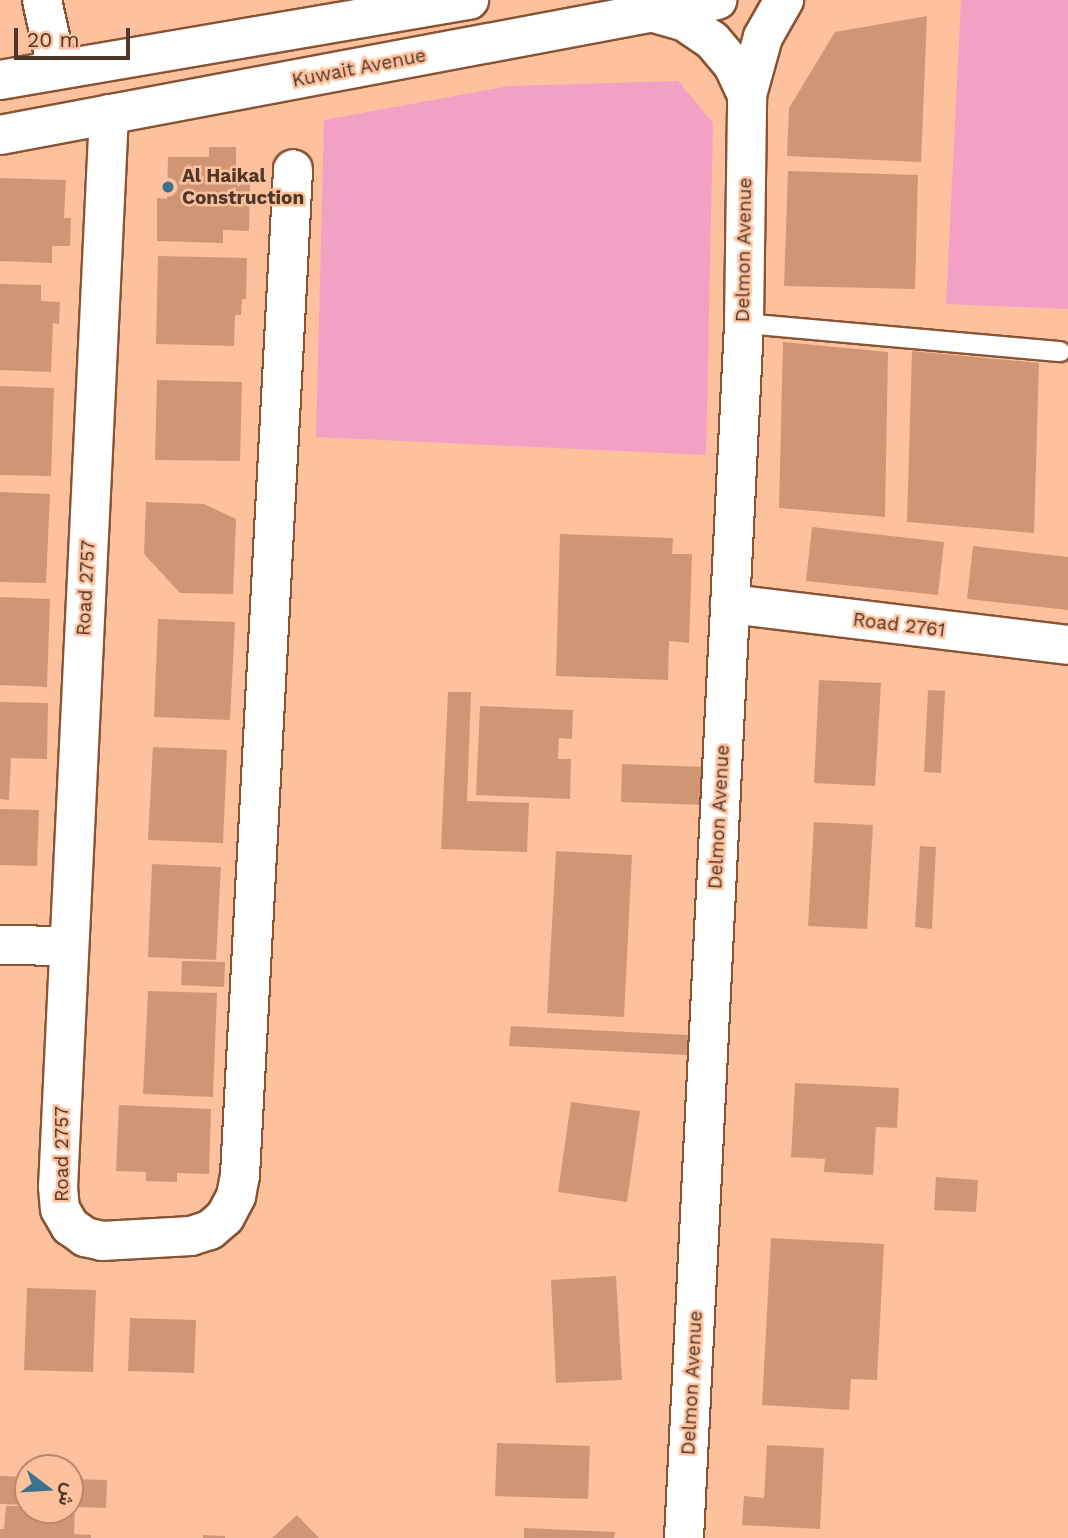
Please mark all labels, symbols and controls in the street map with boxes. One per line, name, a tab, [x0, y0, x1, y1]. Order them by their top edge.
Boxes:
scale bar	[18, 14, 133, 58]
text: 20 m	[27, 27, 79, 52]
street label: Kuwait Avenue	[290, 44, 428, 92]
place label: Al Haikal Construction	[182, 165, 304, 209]
street label: Delmon Avenue	[731, 177, 757, 323]
marker: Al Haikal Construction	[160, 179, 176, 195]
street label: Road 2757	[72, 540, 100, 636]
street label: Road 2761	[852, 608, 946, 642]
street label: Delmon Avenue	[704, 744, 734, 890]
street label: Road 2757	[51, 1106, 73, 1202]
street label: Delmon Avenue	[677, 1310, 707, 1456]
north arrow	[14, 1454, 84, 1524]
text: ش	[53, 1480, 82, 1509]

